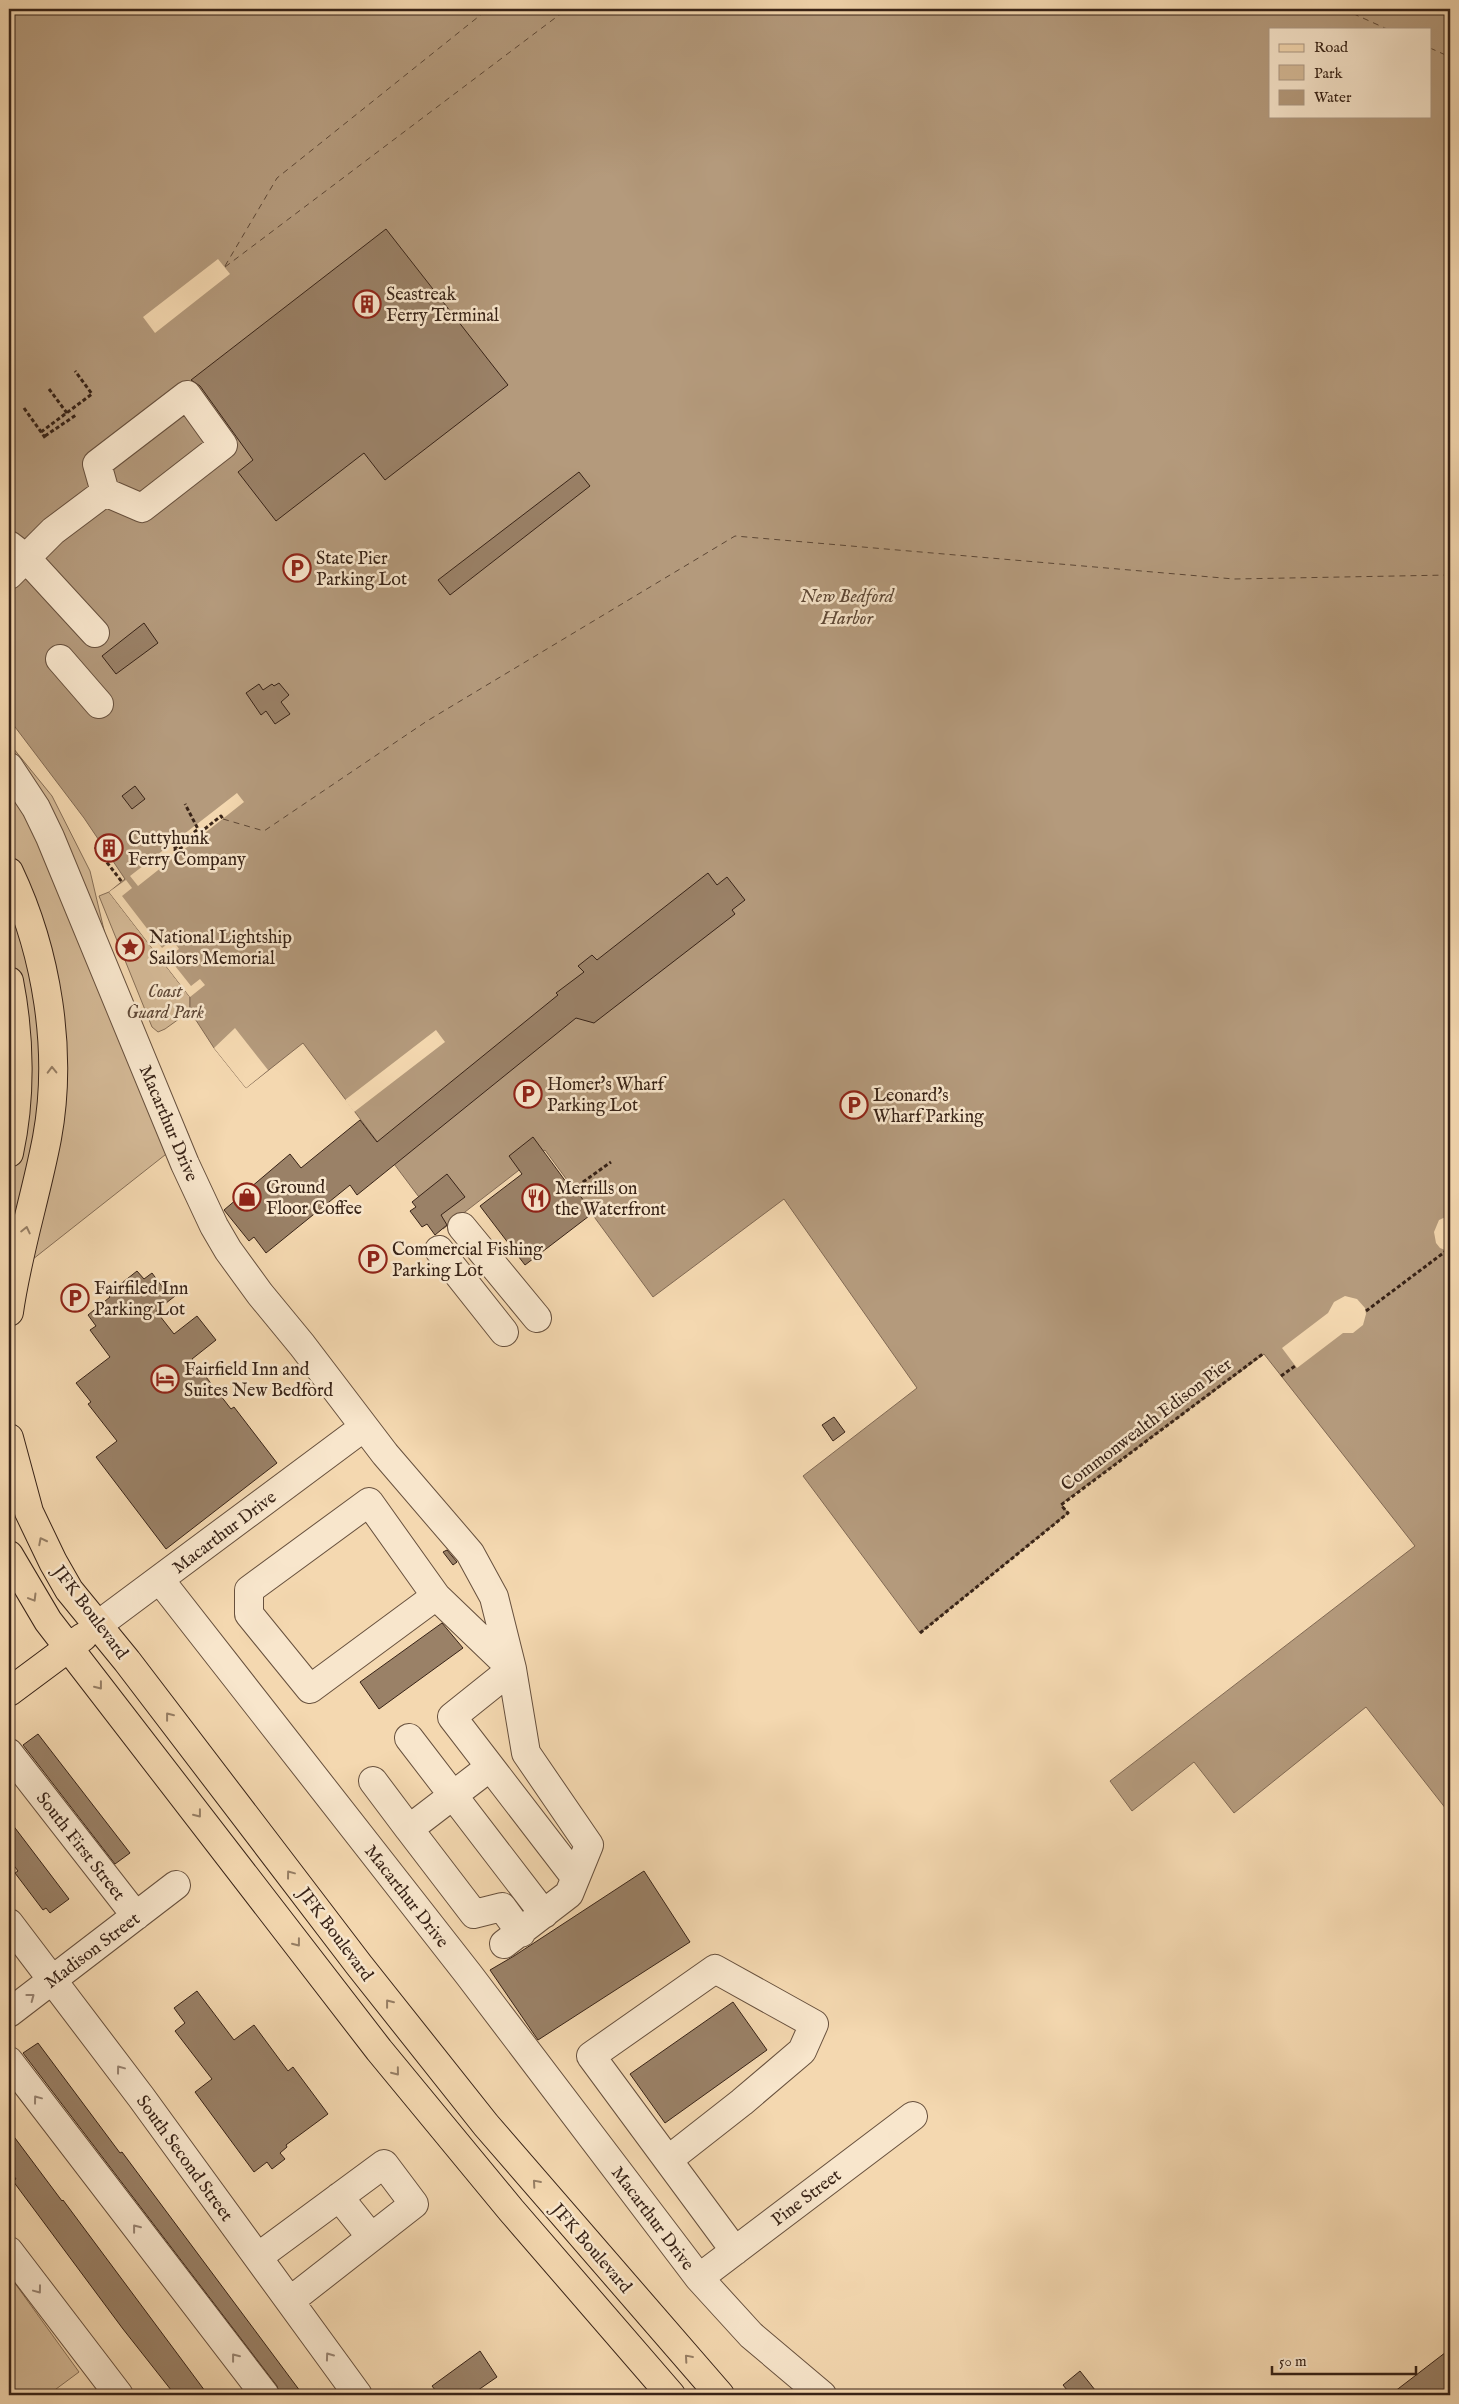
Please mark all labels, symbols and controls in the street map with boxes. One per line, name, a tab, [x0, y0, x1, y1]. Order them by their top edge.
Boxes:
legend	[1269, 28, 1432, 118]
text: Road	[1314, 38, 1349, 57]
text: Park	[1314, 64, 1344, 83]
text: Water	[1314, 88, 1352, 107]
place label: Seastreak Ferry Terminal	[386, 284, 499, 328]
building icon: Seastreak Ferry Terminal	[352, 289, 382, 319]
place label: State Pier Parking Lot	[316, 548, 407, 592]
parking icon: State Pier Parking Lot	[282, 553, 312, 583]
water label: New Bedford Harbor	[800, 585, 895, 631]
place label: Cuttyhunk Ferry Company	[128, 828, 246, 872]
building icon: Cuttyhunk Ferry Company	[94, 833, 124, 863]
place label: National Lightship Sailors Memorial	[149, 927, 292, 971]
place icon: National Lightship Sailors Memorial	[115, 932, 145, 962]
park label: Coast Guard Park	[126, 981, 204, 1025]
street label: Macarthur Drive	[133, 1062, 202, 1185]
one-way arrow	[47, 1066, 57, 1074]
place label: Homer's Wharf Parking Lot	[547, 1074, 668, 1118]
parking icon: Homer's Wharf Parking Lot	[513, 1079, 543, 1109]
place label: Leonard's Wharf Parking	[873, 1085, 984, 1129]
parking icon: Leonard's Wharf Parking	[839, 1090, 869, 1120]
place label: Ground Floor Coffee	[266, 1177, 362, 1221]
place label: Merrills on the Waterfront	[555, 1178, 666, 1222]
shop icon: Ground Floor Coffee	[232, 1182, 262, 1212]
restaurant icon: Merrills on the Waterfront	[521, 1183, 551, 1213]
one-way arrow	[20, 1226, 31, 1235]
place label: Commercial Fishing Parking Lot	[392, 1239, 543, 1283]
parking icon: Commercial Fishing Parking Lot	[358, 1244, 388, 1274]
place label: Fairfiled Inn Parking Lot	[94, 1278, 189, 1322]
parking icon: Fairfiled Inn Parking Lot	[60, 1283, 90, 1313]
street label: Commonwealth Edison Pier	[1057, 1353, 1237, 1497]
place label: Fairfield Inn and Suites New Bedford	[184, 1359, 334, 1403]
hotel icon: Fairfield Inn and Suites New Bedford	[150, 1364, 180, 1394]
street label: Macarthur Drive	[168, 1487, 281, 1580]
one-way arrow	[38, 1538, 48, 1547]
street label: JFK Boulevard	[46, 1560, 133, 1665]
one-way arrow	[26, 1592, 36, 1601]
one-way arrow	[93, 1680, 102, 1689]
one-way arrow	[166, 1713, 174, 1722]
street label: South First Street	[30, 1788, 129, 1906]
one-way arrow	[192, 1809, 201, 1818]
street label: Macarthur Drive	[359, 1841, 453, 1953]
one-way arrow	[287, 1870, 296, 1880]
street label: JFK Boulevard	[291, 1882, 378, 1987]
street label: Madison Street	[41, 1908, 145, 1994]
one-way arrow	[291, 1937, 299, 1946]
one-way arrow	[25, 1994, 34, 2003]
one-way arrow	[386, 2000, 394, 2009]
one-way arrow	[117, 2065, 126, 2075]
one-way arrow	[391, 2066, 399, 2075]
street label: South Second Street	[130, 2091, 237, 2227]
one-way arrow	[35, 2096, 43, 2105]
street label: Macarthur Drive	[605, 2162, 698, 2275]
street label: Pine Street	[767, 2164, 846, 2232]
one-way arrow	[533, 2180, 541, 2189]
street label: JFK Boulevard	[544, 2198, 636, 2299]
one-way arrow	[133, 2224, 142, 2234]
one-way arrow	[32, 2284, 41, 2294]
scale bar	[1272, 2344, 1415, 2376]
text: 50 m	[1279, 2352, 1307, 2371]
one-way arrow	[327, 2353, 335, 2362]
one-way arrow	[233, 2354, 241, 2363]
one-way arrow	[685, 2355, 694, 2364]

